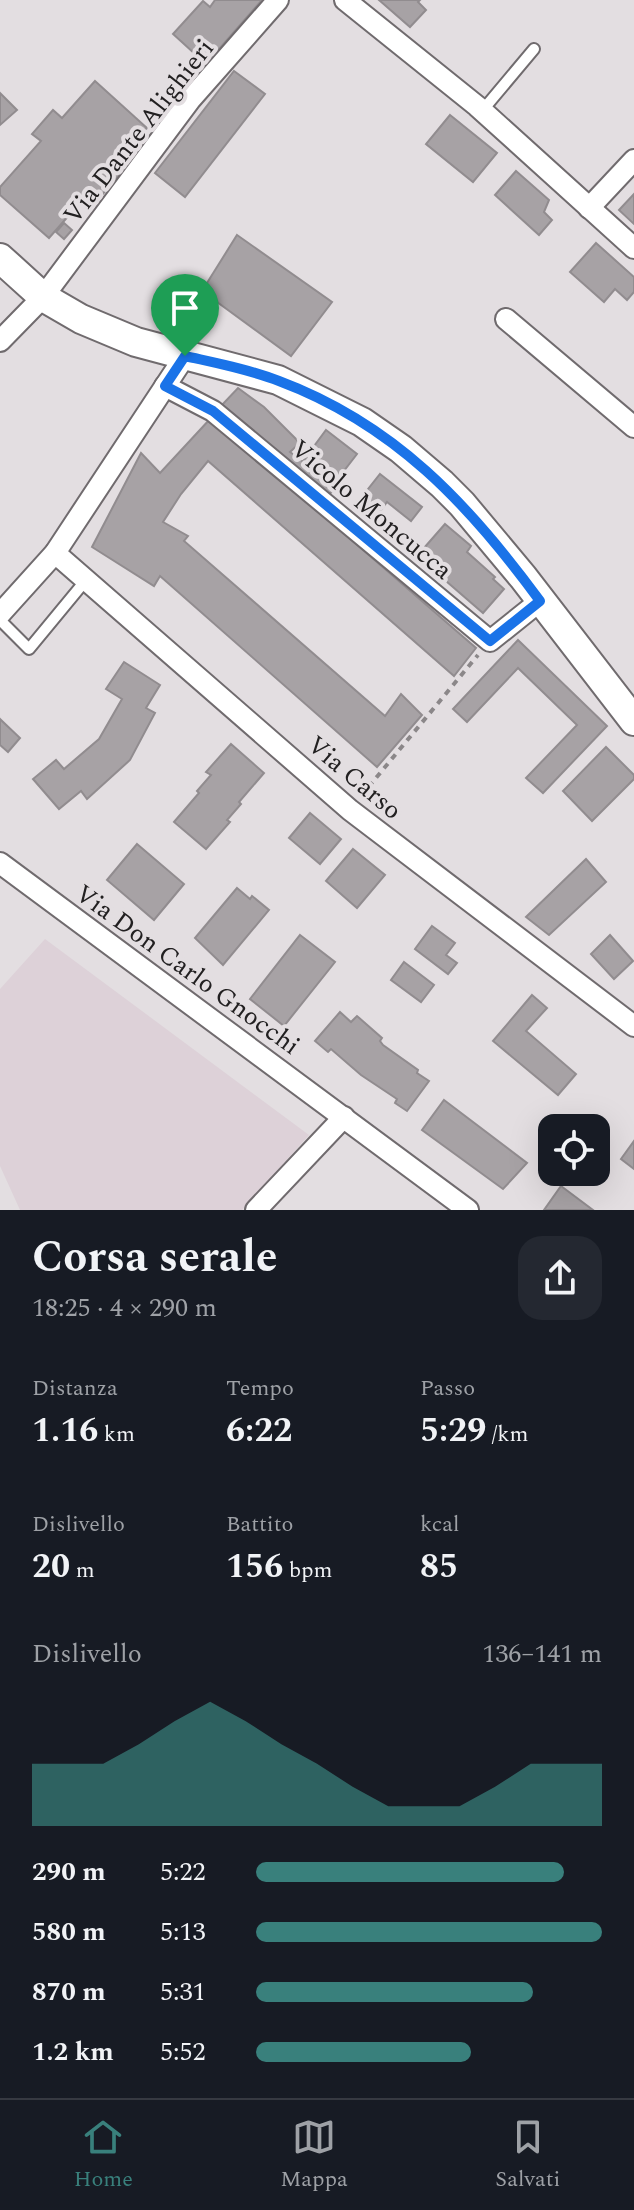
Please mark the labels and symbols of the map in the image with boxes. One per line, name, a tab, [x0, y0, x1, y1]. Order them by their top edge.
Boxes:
street label: Via Dante Alighieri	[53, 30, 224, 233]
pin	[151, 274, 219, 356]
street label: Vicolo Moncucca	[282, 430, 461, 590]
street label: Via Carso	[298, 726, 411, 830]
street label: Via Don Carlo Gnocchi	[67, 874, 308, 1065]

